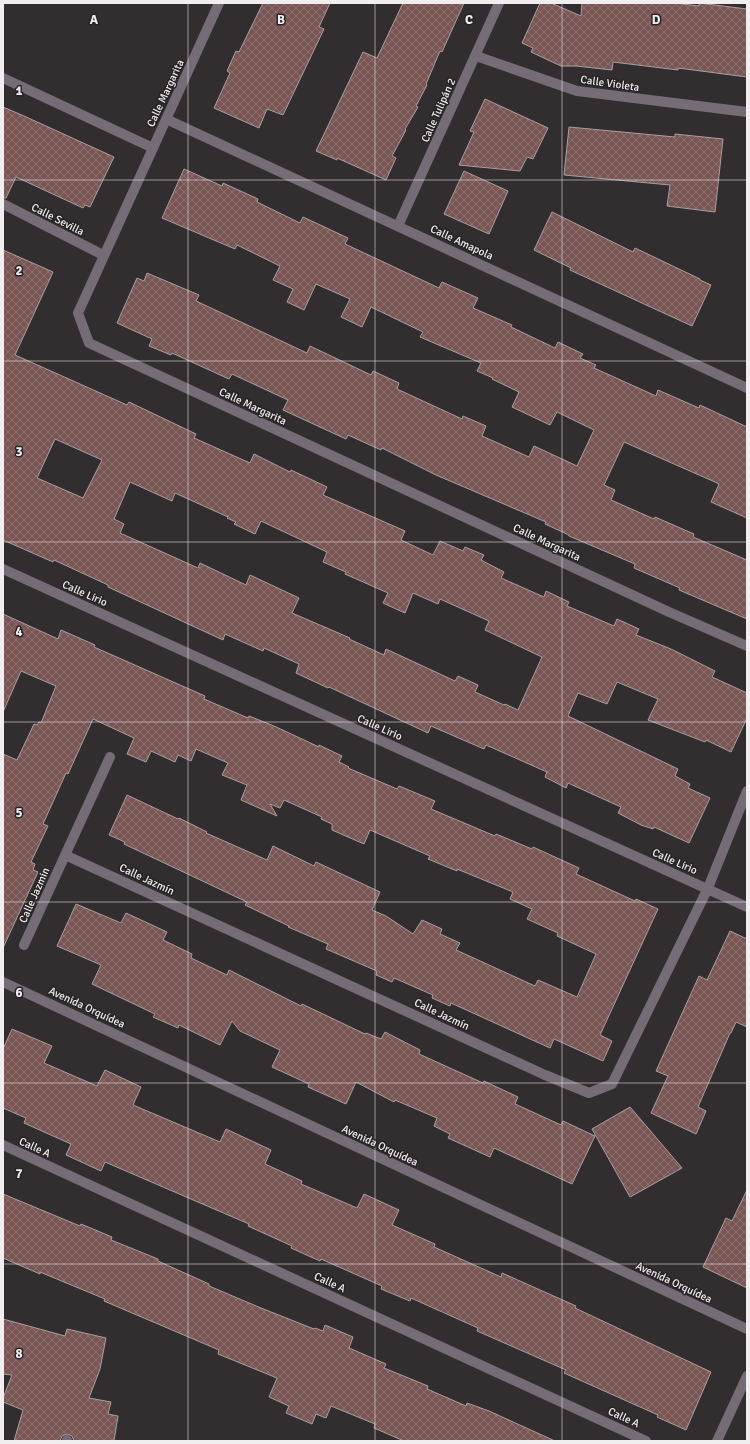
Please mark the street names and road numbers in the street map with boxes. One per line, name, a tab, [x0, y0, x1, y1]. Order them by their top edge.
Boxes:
street label: Calle Margarita	[144, 57, 187, 129]
street label: Calle Violeta	[580, 73, 641, 94]
street label: Calle Tulipán 2	[419, 76, 458, 144]
street label: Calle Sevilla	[29, 201, 87, 238]
street label: Calle Amapola	[428, 222, 496, 263]
street label: Calle Margarita	[217, 385, 289, 428]
street label: Calle Margarita	[511, 521, 583, 564]
street label: Calle Lirio	[60, 578, 110, 609]
street label: Calle Lirio	[355, 712, 405, 743]
street label: Calle Lirio	[650, 846, 700, 877]
street label: Calle Jazmín	[117, 861, 176, 898]
street label: Calle Jazmin	[16, 866, 52, 925]
street label: Avenida Orquídea	[47, 984, 127, 1031]
street label: Calle Jazmín	[412, 996, 471, 1033]
street label: Avenida Orquídea	[340, 1122, 420, 1169]
street label: Calle A	[17, 1135, 53, 1160]
street label: Avenida Orquídea	[634, 1259, 714, 1306]
street label: Calle A	[312, 1270, 348, 1295]
street label: Calle A	[606, 1405, 642, 1430]

